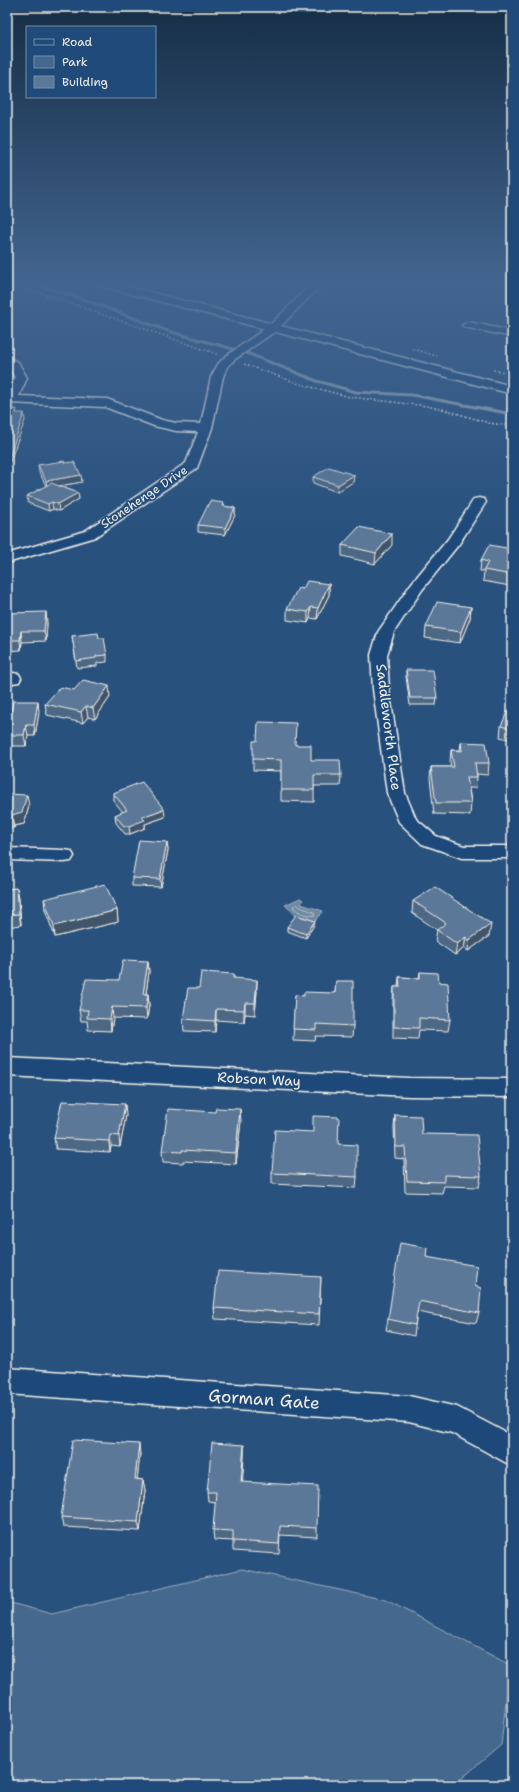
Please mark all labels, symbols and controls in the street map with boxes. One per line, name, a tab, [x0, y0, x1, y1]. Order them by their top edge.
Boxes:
legend	[26, 26, 156, 98]
text: Road	[62, 34, 93, 50]
text: Park	[62, 54, 88, 70]
text: Building	[62, 74, 108, 90]
street label: Stonehenge Drive	[97, 462, 191, 532]
street label: Saddleworth Place	[372, 663, 406, 791]
street label: Robson Way	[217, 1068, 301, 1090]
street label: Gorman Gate	[208, 1384, 320, 1414]

